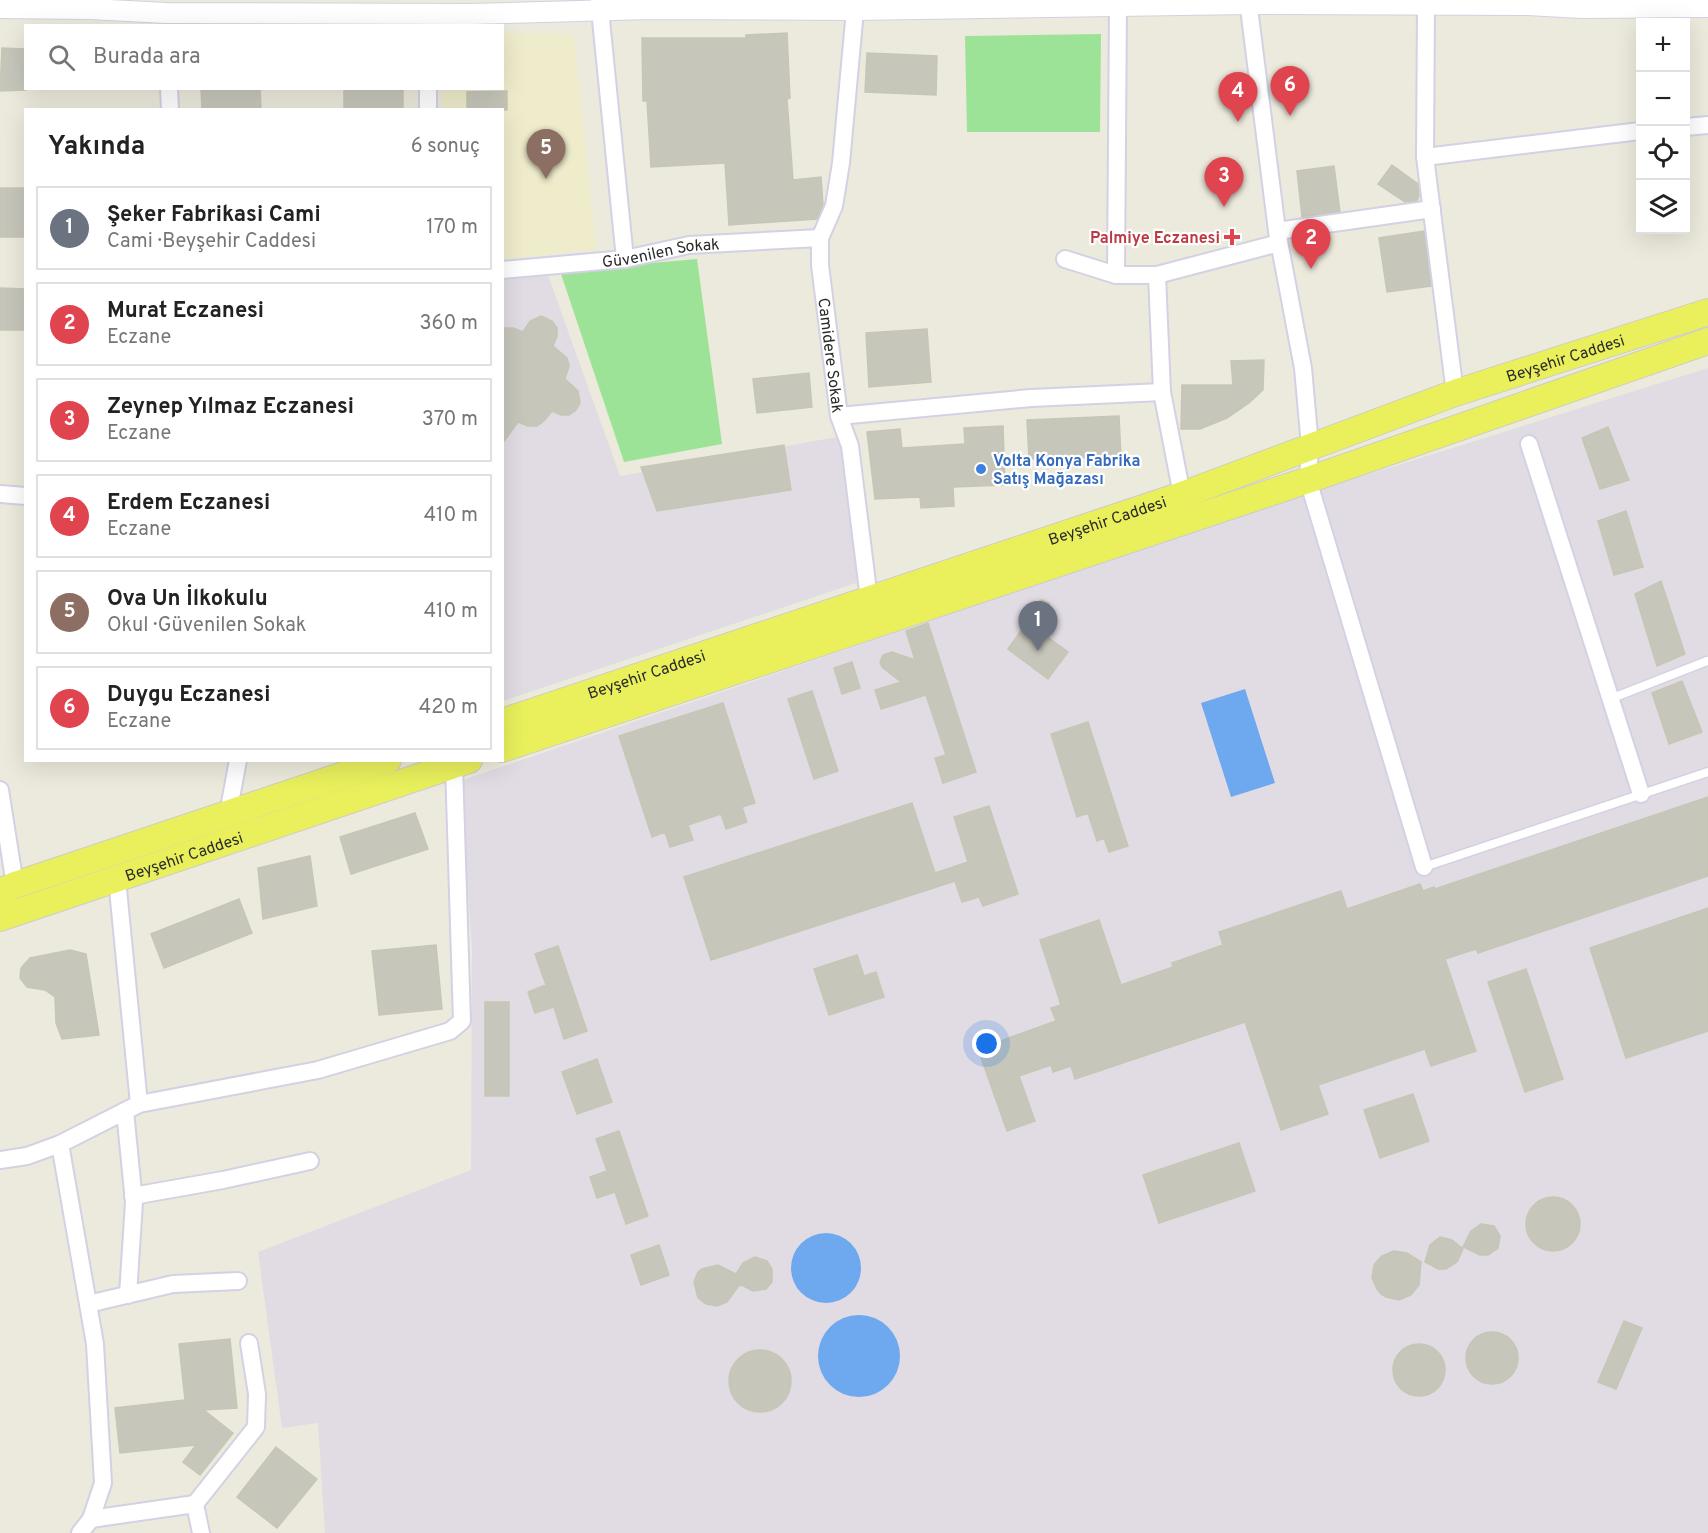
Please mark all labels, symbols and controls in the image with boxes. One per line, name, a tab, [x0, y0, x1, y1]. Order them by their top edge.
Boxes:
map controls	[1636, 18, 1690, 234]
button: +	[1636, 18, 1690, 72]
search box	[24, 24, 504, 90]
icon: search	[45, 41, 78, 74]
text: Burada ara	[93, 44, 201, 71]
pin: 6	[1270, 66, 1310, 116]
pin: 4	[1218, 72, 1258, 122]
button: −	[1636, 72, 1690, 126]
button: locate	[1636, 126, 1690, 180]
pin: 5	[526, 130, 566, 179]
text: Yakında	[48, 131, 145, 164]
text: 6 sonuç	[411, 134, 480, 160]
pin: 3	[1204, 158, 1244, 207]
button: layers	[1636, 180, 1690, 234]
text: Şeker Fabrikasi Cami	[107, 202, 321, 229]
text: 1	[66, 215, 74, 241]
text: 170 m	[426, 215, 478, 241]
pin: 2	[1292, 220, 1330, 269]
text: Cami · Beyşehir Caddesi	[107, 229, 316, 255]
place label: Palmiye Eczanesi	[1090, 229, 1220, 249]
marker: Palmiye Eczanesi	[1225, 230, 1239, 244]
street label: Güvenilen Sokak	[601, 235, 720, 273]
street label: Camidere Sokak	[812, 297, 847, 414]
text: Murat Eczanesi	[107, 298, 264, 325]
text: 2	[63, 311, 76, 337]
text: 360 m	[420, 311, 478, 337]
text: Eczane	[107, 325, 171, 351]
street label: Beyşehir Caddesi	[1504, 331, 1628, 388]
text: Zeynep Yılmaz Eczanesi	[107, 394, 354, 421]
text: 3	[64, 407, 76, 433]
text: 370 m	[422, 407, 478, 433]
text: Eczane	[107, 421, 171, 447]
place label: Volta Konya Fabrika Satış Mağazası	[993, 452, 1140, 490]
marker: Volta Konya Fabrika Satış Mağazası	[974, 462, 988, 476]
text: Erdem Eczanesi	[107, 490, 270, 517]
street label: Beyşehir Caddesi	[1046, 493, 1169, 551]
text: 4	[63, 503, 76, 529]
text: 410 m	[424, 503, 478, 529]
text: Eczane	[107, 517, 171, 543]
text: Ova Un İlkokulu	[107, 586, 268, 613]
text: 5	[63, 599, 76, 625]
text: 410 m	[424, 599, 478, 625]
pin: 1	[1018, 602, 1058, 651]
text: Okul · Güvenilen Sokak	[107, 613, 306, 639]
street label: Beyşehir Caddesi	[585, 647, 708, 705]
text: Duygu Eczanesi	[107, 682, 270, 709]
text: 6	[63, 695, 76, 721]
text: 420 m	[419, 695, 478, 721]
text: Eczane	[107, 709, 171, 735]
street label: Beyşehir Caddesi	[123, 829, 246, 887]
your location	[972, 1029, 1001, 1058]

